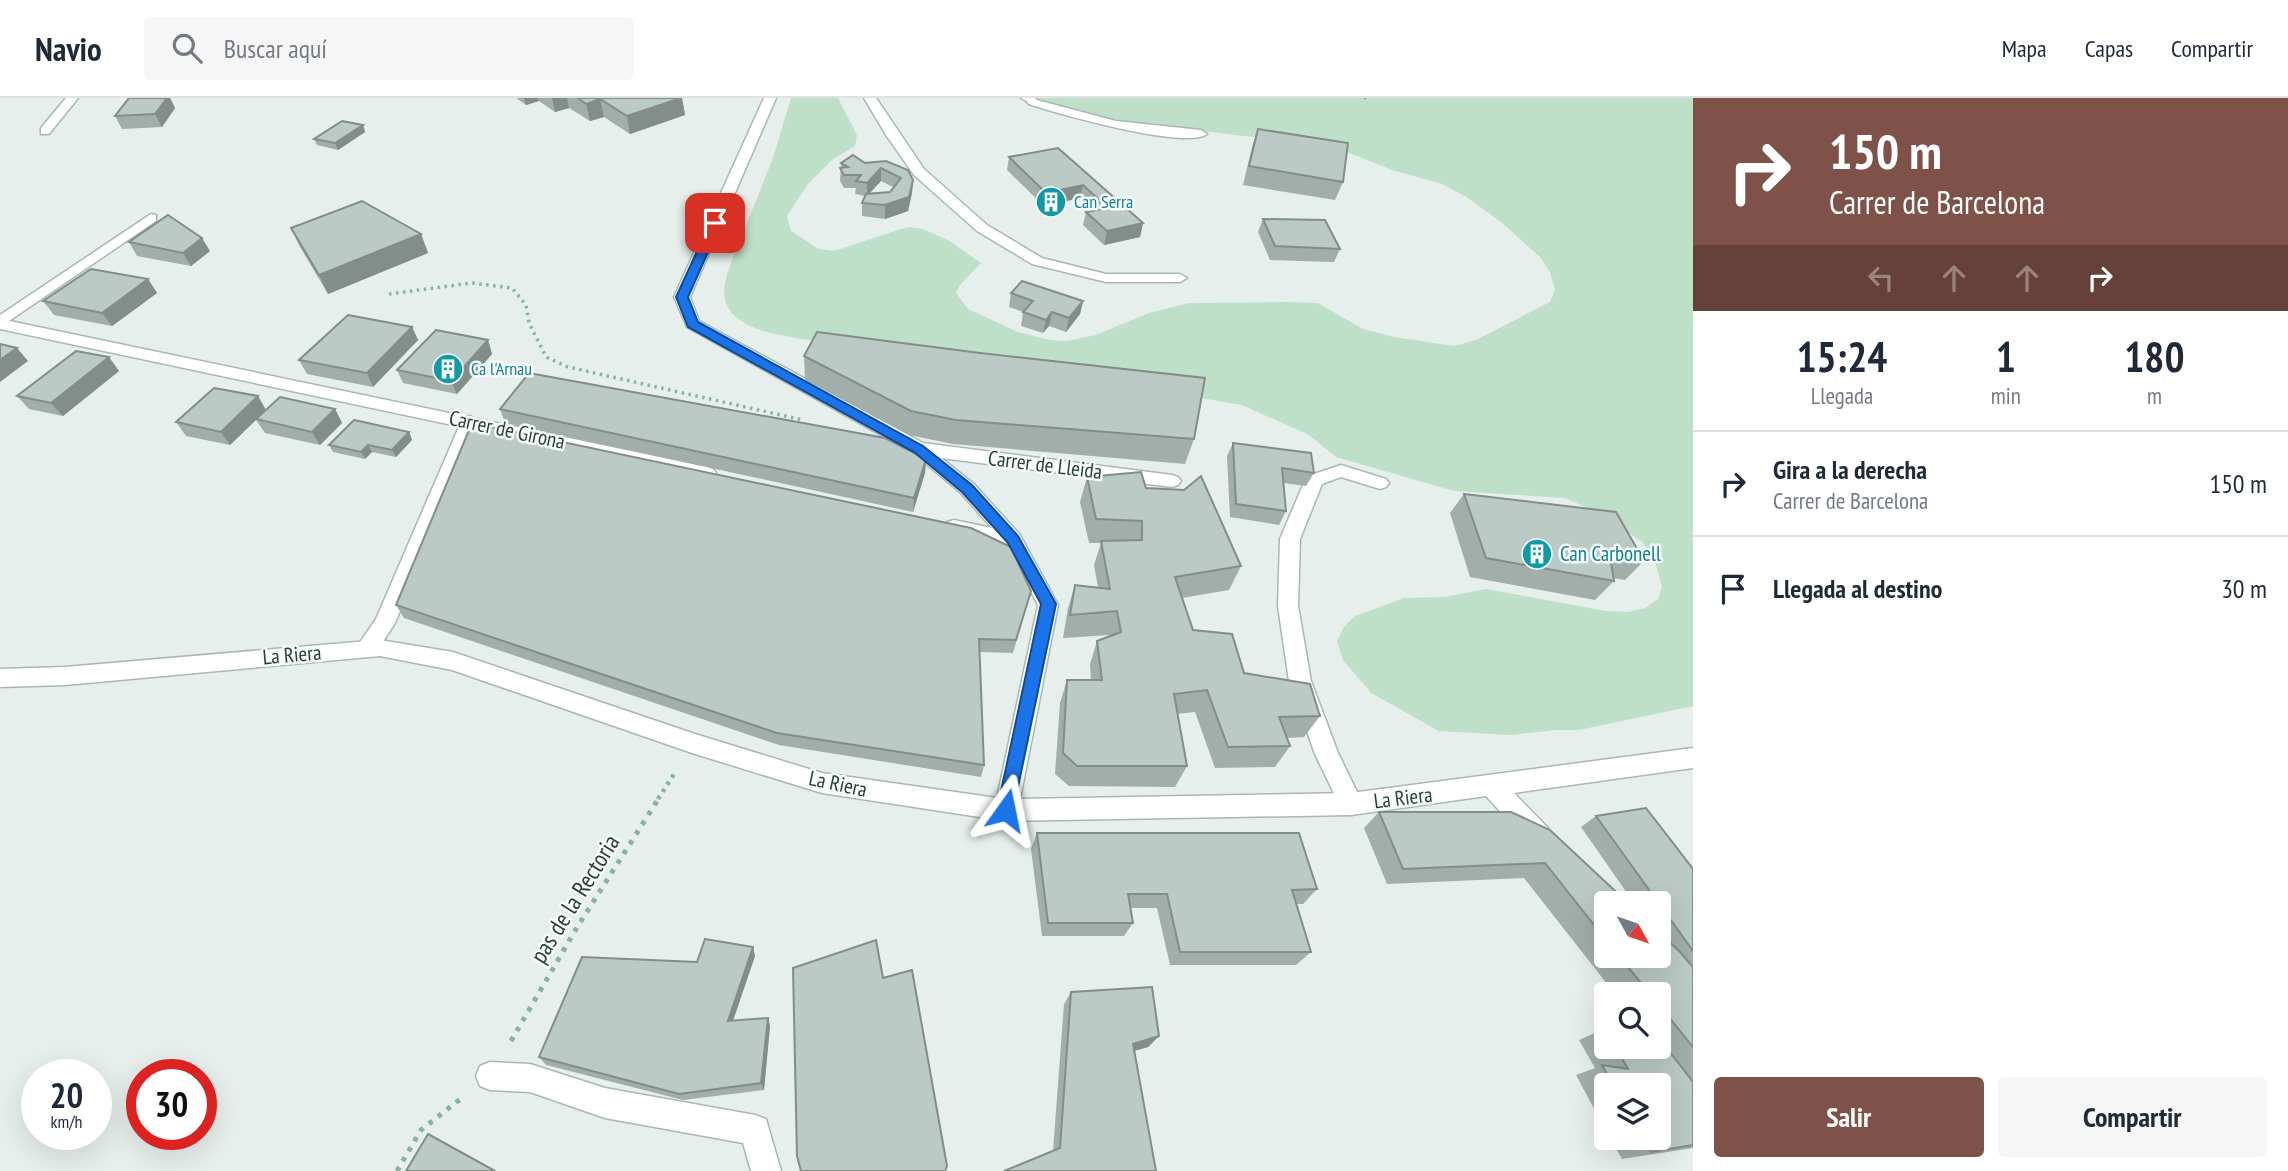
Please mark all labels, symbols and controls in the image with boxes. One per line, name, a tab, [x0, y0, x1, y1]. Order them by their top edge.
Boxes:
search box	[144, 17, 634, 80]
text: Navio	[35, 27, 102, 70]
icon: search	[168, 29, 206, 67]
text: Buscar aquí	[224, 32, 327, 65]
text: Mapa	[2002, 33, 2047, 64]
text: Capas	[2085, 33, 2133, 64]
text: Compartir	[2171, 33, 2253, 64]
text: 150 m	[1829, 119, 1942, 183]
icon: right	[1714, 126, 1805, 217]
text: Carrer de Barcelona	[1829, 181, 2045, 223]
building icon: Can Serra	[1034, 185, 1068, 219]
place label: Can Serra	[1074, 190, 1133, 213]
pin	[685, 193, 745, 253]
icon: arrive	[696, 204, 734, 242]
icon: left	[1862, 259, 1900, 297]
icon: ahead	[1935, 259, 1973, 297]
icon: ahead	[2008, 259, 2046, 297]
icon: right	[2081, 259, 2119, 297]
text: 15:24	[1796, 329, 1887, 384]
text: 1	[1996, 329, 2016, 384]
text: 180	[2124, 329, 2185, 384]
building icon: Ca l'Arnau	[431, 352, 465, 386]
place label: Ca l'Arnau	[471, 357, 532, 380]
text: Llegada	[1811, 381, 1873, 410]
text: min	[1991, 381, 2021, 410]
text: m	[2147, 381, 2162, 410]
street label: Carrer de Girona	[447, 404, 567, 455]
street label: Carrer de Lleida	[986, 444, 1104, 485]
text: Gira a la derecha	[1773, 453, 1927, 486]
icon: right	[1714, 465, 1752, 503]
text: 150 m	[2209, 467, 2267, 500]
text: Carrer de Barcelona	[1773, 486, 1928, 515]
building icon: Can Carbonell	[1520, 537, 1554, 571]
place label: Can Carbonell	[1560, 540, 1661, 567]
icon: arrive	[1714, 570, 1752, 608]
text: Llegada al destino	[1773, 572, 1942, 605]
text: 30 m	[2221, 572, 2267, 605]
street label: La Riera	[262, 638, 322, 671]
street label: La Riera	[807, 764, 870, 803]
position arrow	[969, 773, 1043, 847]
street label: La Riera	[1372, 781, 1434, 814]
street label: pas de la Rectoria	[523, 829, 626, 969]
north arrow	[1594, 891, 1671, 968]
map controls	[1594, 891, 1671, 1150]
button: search	[1594, 982, 1671, 1059]
speed limit sign: 30	[126, 1059, 217, 1150]
text: 20	[50, 1072, 83, 1118]
button: layers	[1594, 1073, 1671, 1150]
button: Salir	[1714, 1077, 1984, 1157]
button: Compartir	[1998, 1077, 2267, 1157]
text: km/h	[51, 1110, 82, 1133]

